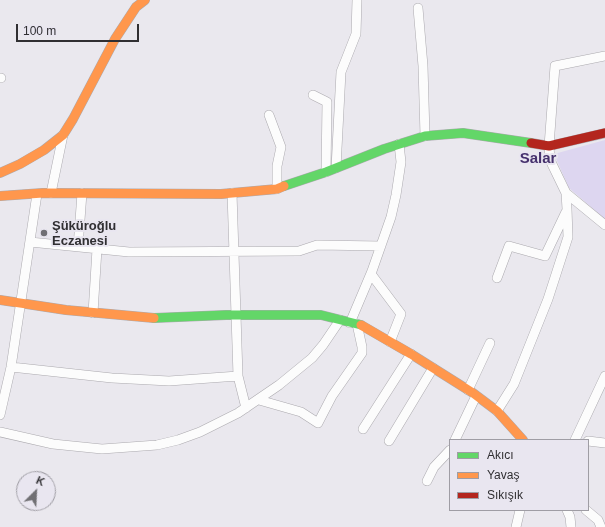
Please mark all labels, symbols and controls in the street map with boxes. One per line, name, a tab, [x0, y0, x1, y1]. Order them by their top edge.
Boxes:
scale bar	[18, 16, 141, 42]
text: 100 m	[23, 24, 56, 38]
district label: Salar	[520, 150, 556, 168]
place label: Şüküroğlu Eczanesi	[52, 218, 116, 249]
marker: Şüküroğlu Eczanesi	[39, 228, 49, 238]
legend	[449, 439, 589, 511]
text: Akıcı	[487, 448, 514, 462]
text: Yavaş	[487, 468, 519, 482]
north arrow	[16, 471, 56, 511]
text: K	[34, 474, 47, 488]
text: Sıkışık	[487, 488, 523, 502]

